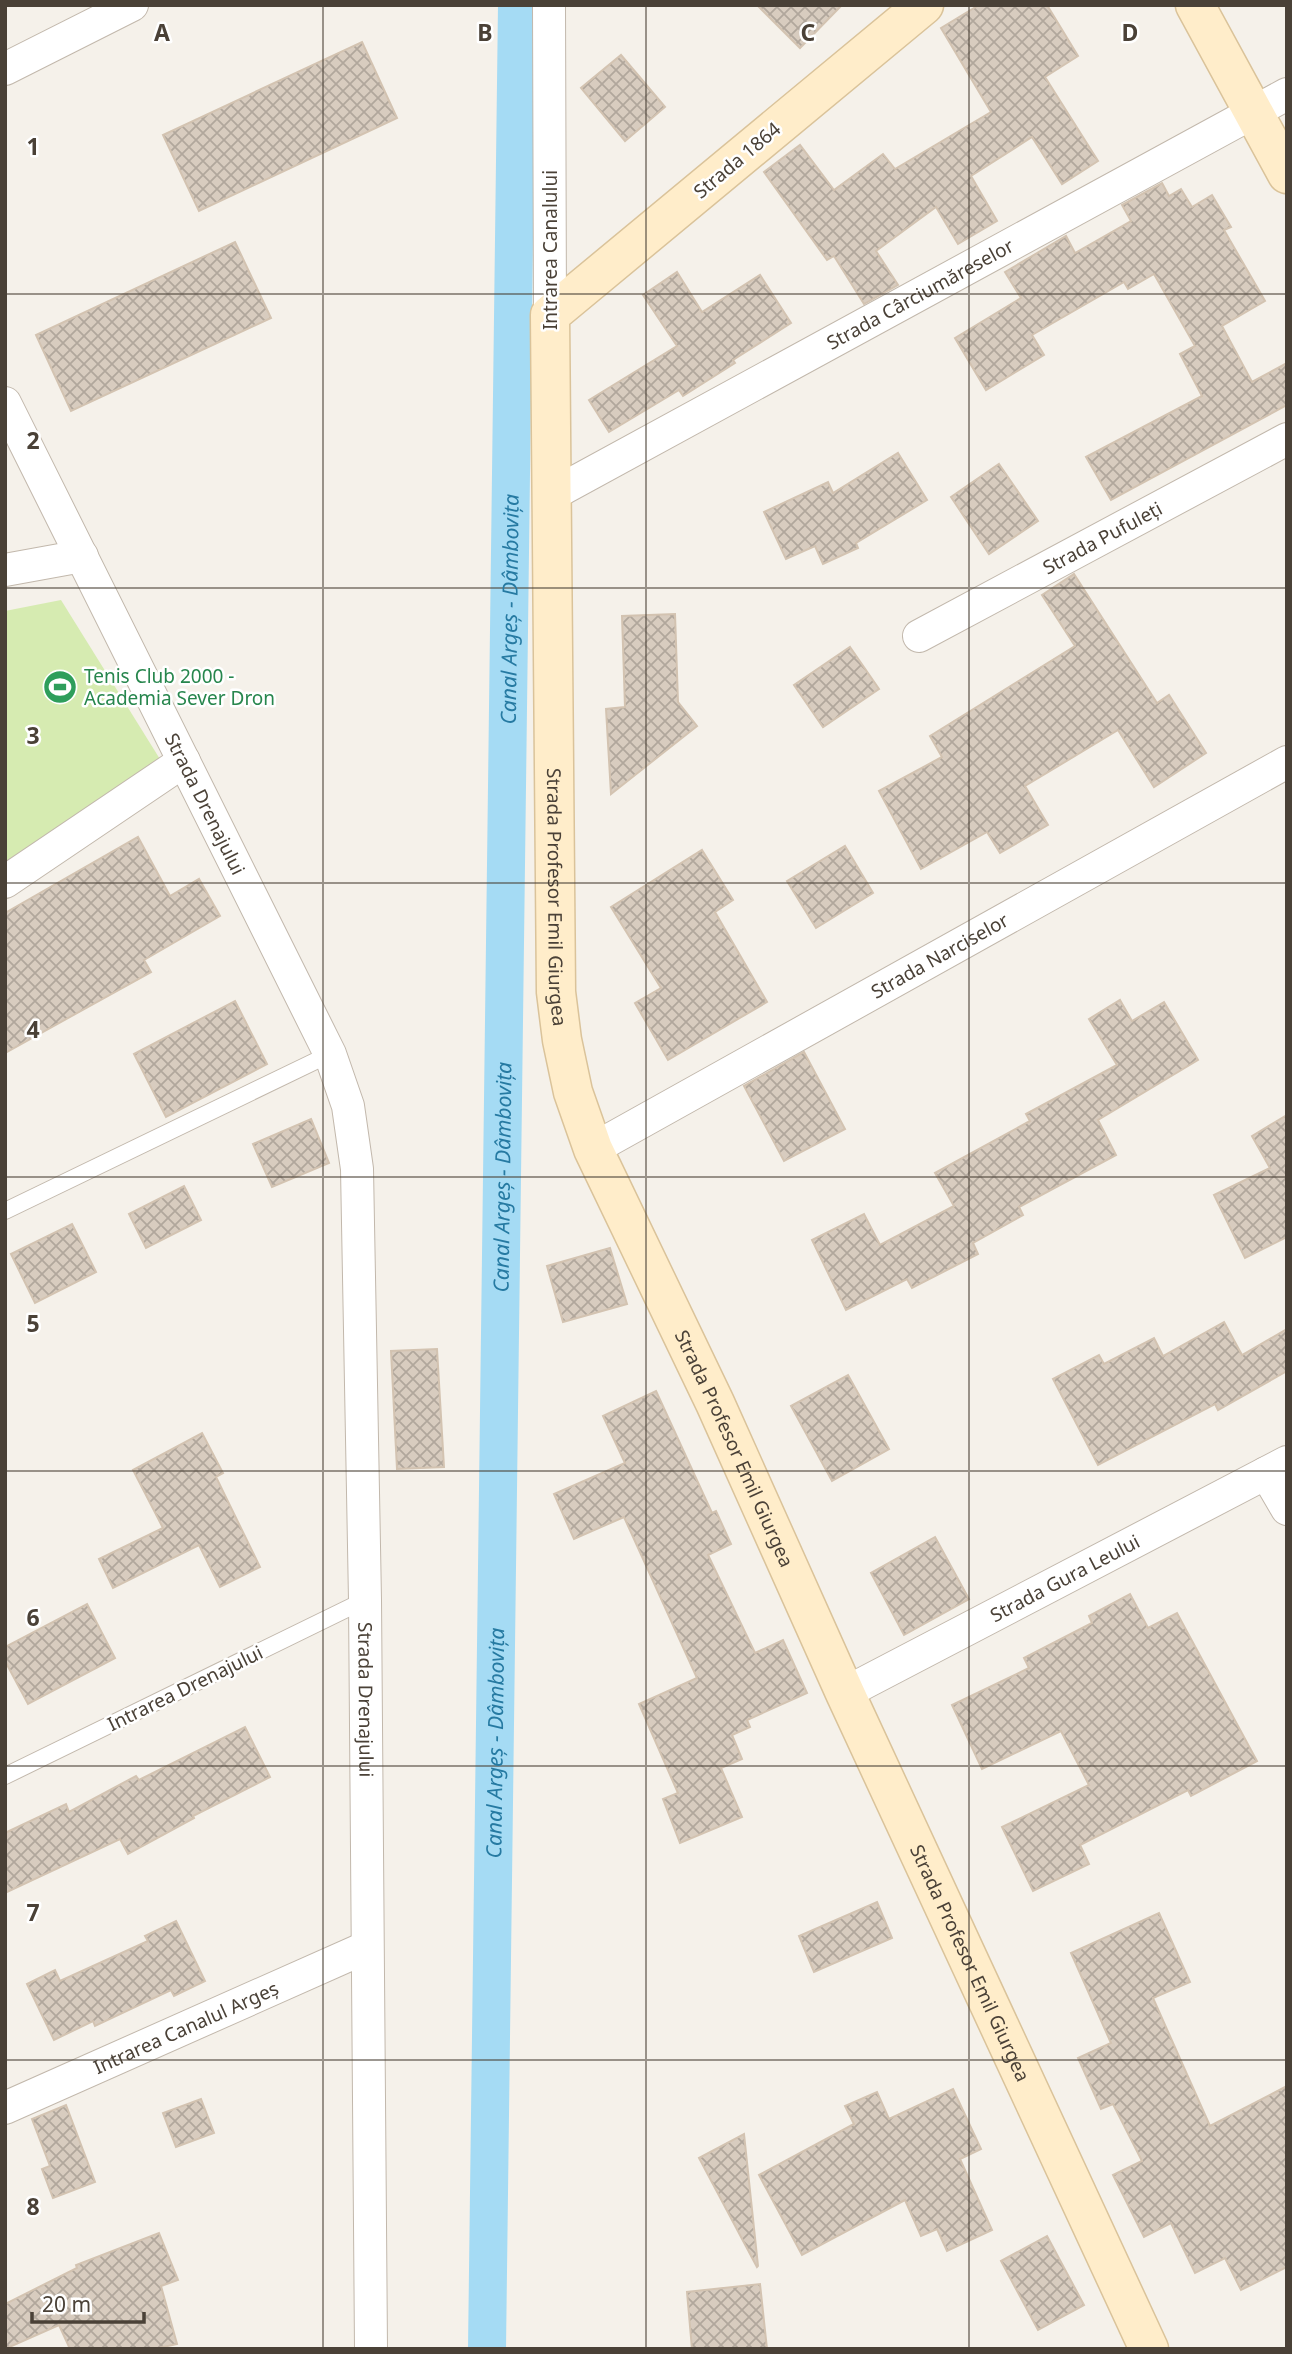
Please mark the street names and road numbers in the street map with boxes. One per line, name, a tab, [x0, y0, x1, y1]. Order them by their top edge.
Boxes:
street label: Strada 1864	[688, 116, 786, 204]
street label: Intrarea Canalului	[537, 170, 563, 330]
street label: Strada Cârciumăreselor	[822, 232, 1018, 355]
street label: Strada Pufuleți	[1038, 495, 1167, 580]
street label: Strada Drenajului	[159, 728, 251, 879]
street label: Strada Profesor Emil Giurgea	[541, 768, 573, 1028]
street label: Strada Narciselor	[866, 907, 1013, 1004]
street label: Strada Profesor Emil Giurgea	[669, 1326, 800, 1571]
street label: Strada Gura Leului	[985, 1528, 1144, 1628]
street label: Strada Drenajului	[352, 1622, 379, 1777]
street label: Intrarea Drenajului	[103, 1639, 267, 1737]
street label: Strada Profesor Emil Giurgea	[904, 1840, 1036, 2086]
street label: Intrarea Canalul Argeș	[89, 1975, 283, 2080]

